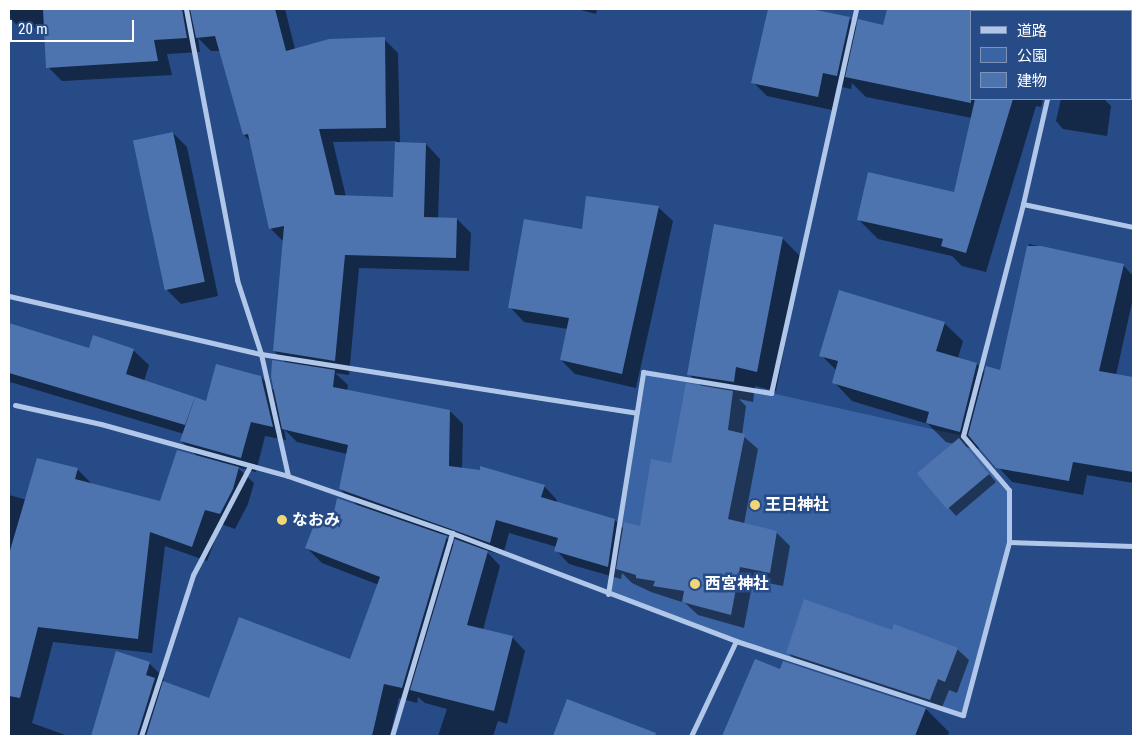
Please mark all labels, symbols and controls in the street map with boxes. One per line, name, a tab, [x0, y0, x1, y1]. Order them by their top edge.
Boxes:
scale bar	[12, 10, 136, 42]
legend	[970, 10, 1132, 100]
text: 20 m	[18, 20, 48, 38]
text: 道路	[1017, 22, 1047, 40]
text: 公園	[1017, 47, 1047, 65]
text: 建物	[1017, 72, 1047, 90]
place label: 王日神社	[765, 495, 829, 515]
marker: 王日神社	[749, 499, 761, 511]
place label: なおみ	[292, 510, 340, 530]
marker: なおみ	[276, 514, 288, 526]
place label: 西宮神社	[705, 574, 769, 594]
marker: 西宮神社	[689, 578, 701, 590]

